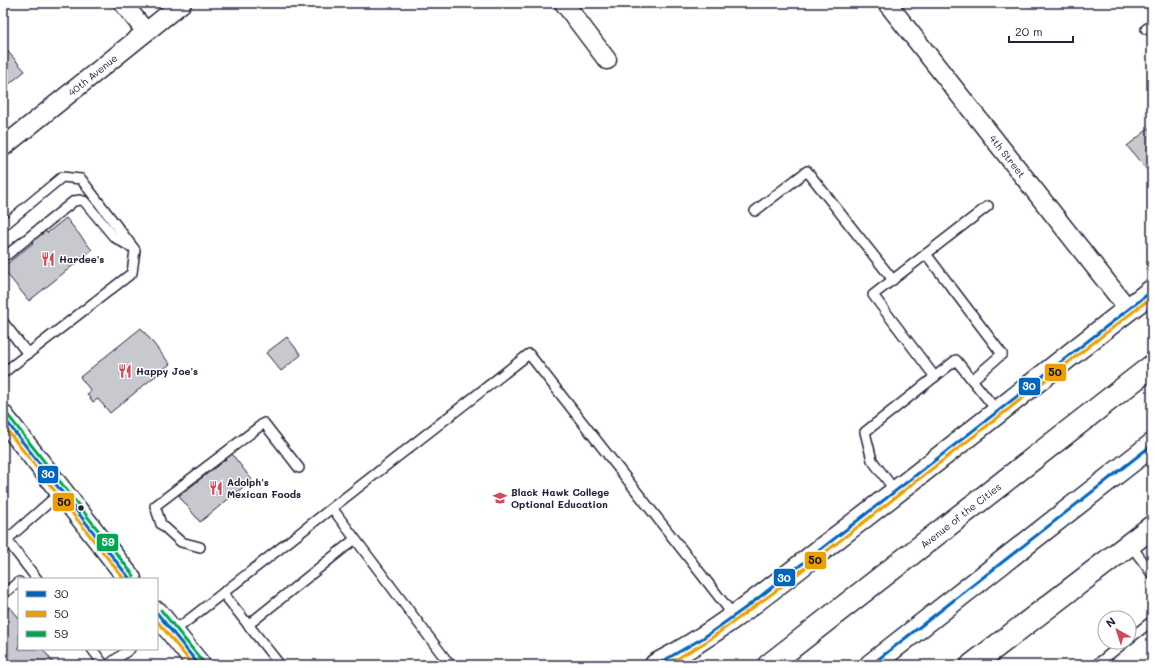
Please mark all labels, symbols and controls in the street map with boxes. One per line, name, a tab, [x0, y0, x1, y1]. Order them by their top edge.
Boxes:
scale bar	[1009, 18, 1073, 44]
text: 20 m	[1015, 23, 1043, 39]
street label: 40th Avenue	[65, 51, 120, 99]
street label: 4th Street	[986, 132, 1029, 181]
restaurant icon: Hardee's	[40, 251, 56, 267]
place label: Hardee's	[59, 252, 104, 266]
restaurant icon: Happy Joe's	[117, 363, 133, 379]
line badge: 50	[1044, 363, 1067, 382]
place label: Happy Joe's	[136, 364, 198, 378]
text: 50	[1048, 364, 1062, 379]
line badge: 30	[1018, 377, 1041, 396]
text: 30	[1022, 378, 1036, 393]
line badge: 30	[37, 465, 59, 484]
text: 30	[41, 466, 55, 481]
place label: Adolph's Mexican Foods	[227, 475, 301, 501]
street label: Avenue of the Cities	[917, 479, 1004, 551]
restaurant icon: Adolph's Mexican Foods	[208, 480, 224, 496]
place label: Black Hawk College Optional Education	[511, 485, 609, 511]
school or university icon: Black Hawk College Optional Education	[492, 490, 508, 506]
line badge: 50	[52, 492, 75, 512]
text: 50	[57, 494, 71, 509]
unlabelled marker	[76, 503, 86, 513]
line badge: 59	[96, 533, 119, 552]
text: 59	[101, 534, 115, 549]
line badge: 50	[804, 551, 827, 570]
text: 50	[808, 552, 822, 567]
line badge: 30	[773, 568, 796, 587]
text: 30	[777, 570, 791, 585]
legend	[18, 578, 158, 650]
text: 30	[54, 585, 69, 601]
text: 50	[54, 605, 69, 621]
north arrow	[1097, 610, 1137, 650]
text: N	[1102, 613, 1118, 630]
text: 59	[54, 625, 68, 641]

